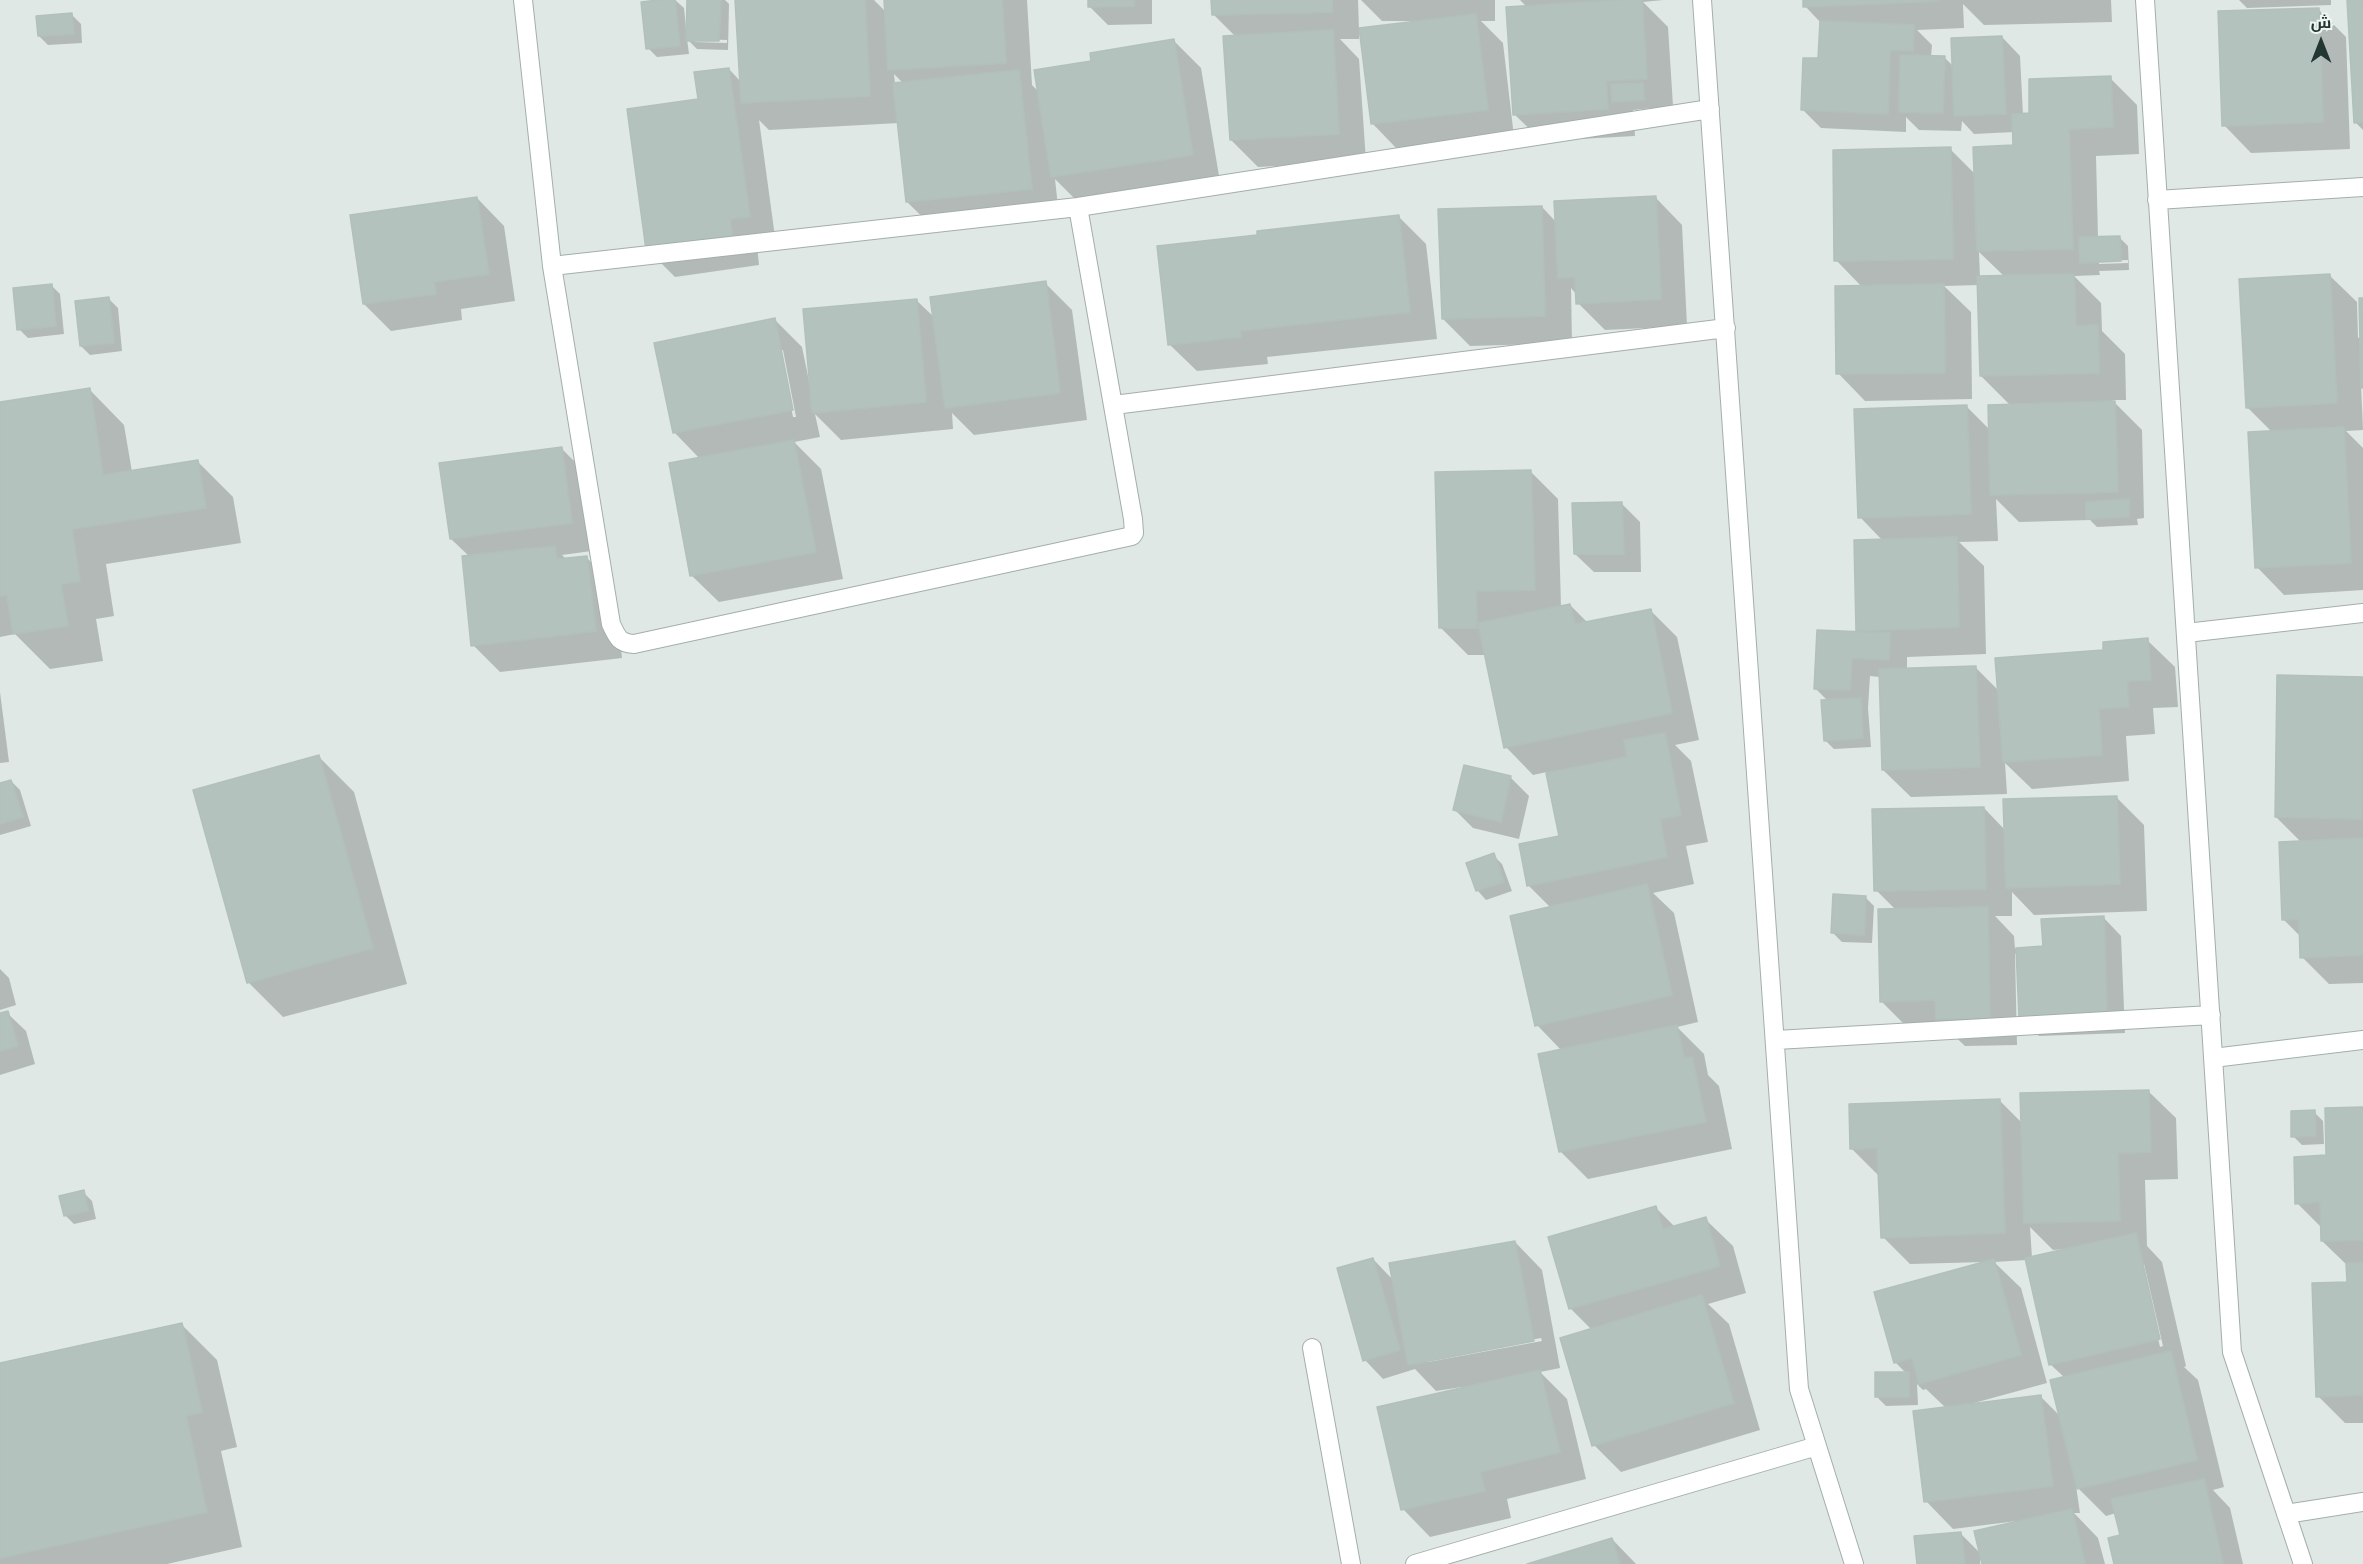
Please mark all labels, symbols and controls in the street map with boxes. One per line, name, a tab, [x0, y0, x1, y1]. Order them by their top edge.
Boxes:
north arrow	[2291, 12, 2351, 72]
text: ش	[2311, 14, 2331, 34]

